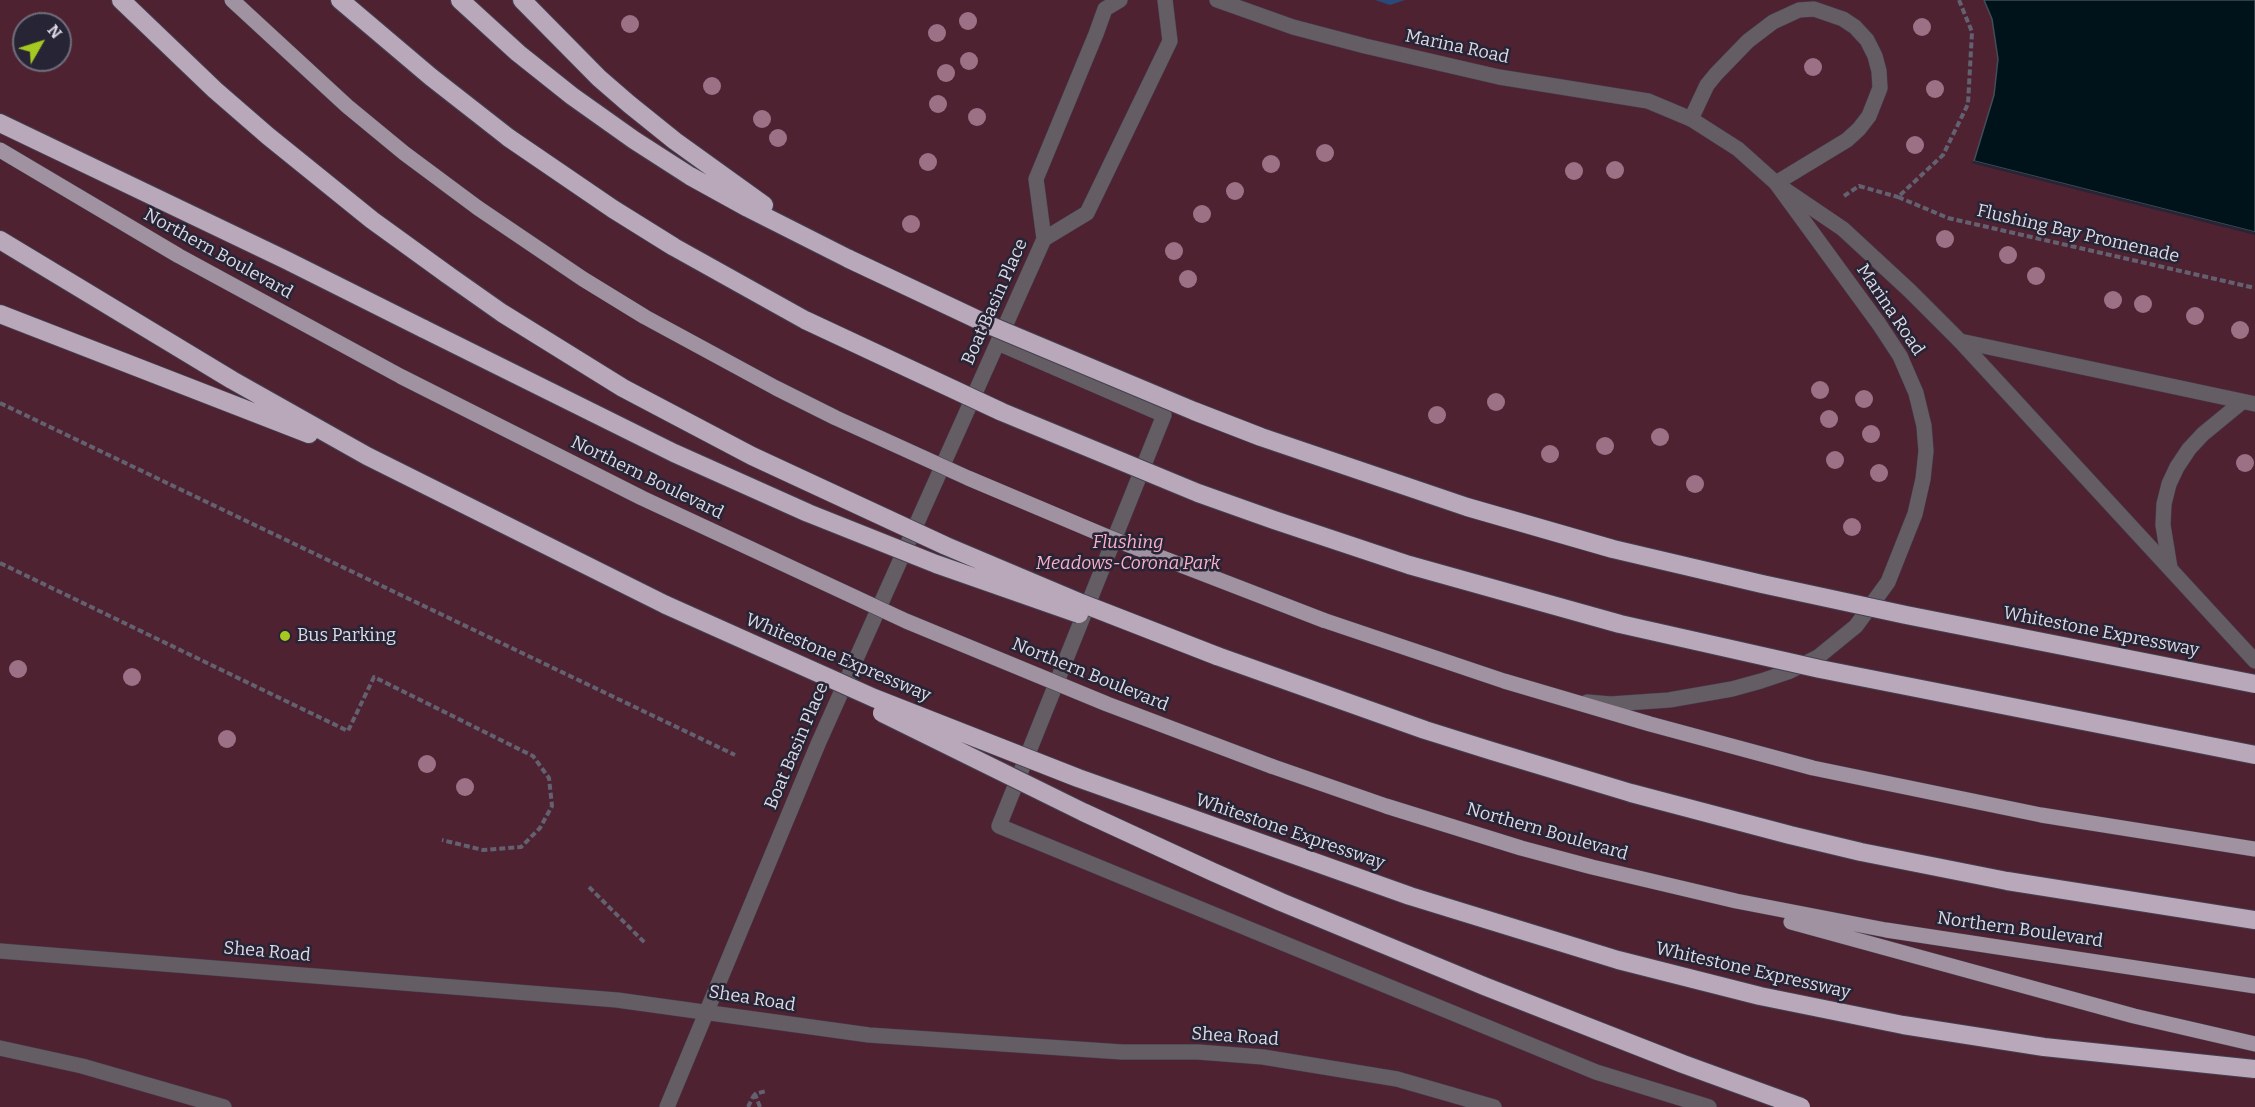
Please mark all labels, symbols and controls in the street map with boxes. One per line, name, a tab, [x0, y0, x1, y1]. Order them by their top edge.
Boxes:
north arrow	[12, 12, 72, 72]
text: N	[44, 21, 66, 42]
street label: Marina Road	[1403, 25, 1511, 69]
street label: Flushing Bay Promenade	[1975, 200, 2181, 268]
street label: Northern Boulevard	[140, 204, 296, 304]
street label: Boat Basin Place	[958, 236, 1032, 368]
street label: Marina Road	[1851, 260, 1929, 360]
street label: Northern Boulevard	[567, 432, 727, 524]
park label: Flushing Meadows-Corona Park	[1036, 532, 1220, 574]
street label: Whitestone Expressway	[2001, 602, 2201, 662]
street label: Whitestone Expressway	[742, 609, 934, 707]
place label: Bus Parking	[297, 625, 396, 647]
marker: Bus Parking	[278, 629, 292, 643]
street label: Northern Boulevard	[1008, 634, 1172, 716]
street label: Boat Basin Place	[761, 679, 833, 813]
street label: Whitestone Expressway	[1192, 789, 1388, 875]
street label: Northern Boulevard	[1464, 799, 1630, 865]
street label: Northern Boulevard	[1936, 908, 2104, 952]
street label: Shea Road	[222, 937, 312, 967]
street label: Whitestone Expressway	[1654, 938, 1852, 1004]
street label: Shea Road	[707, 981, 797, 1017]
street label: Shea Road	[1191, 1023, 1279, 1051]

